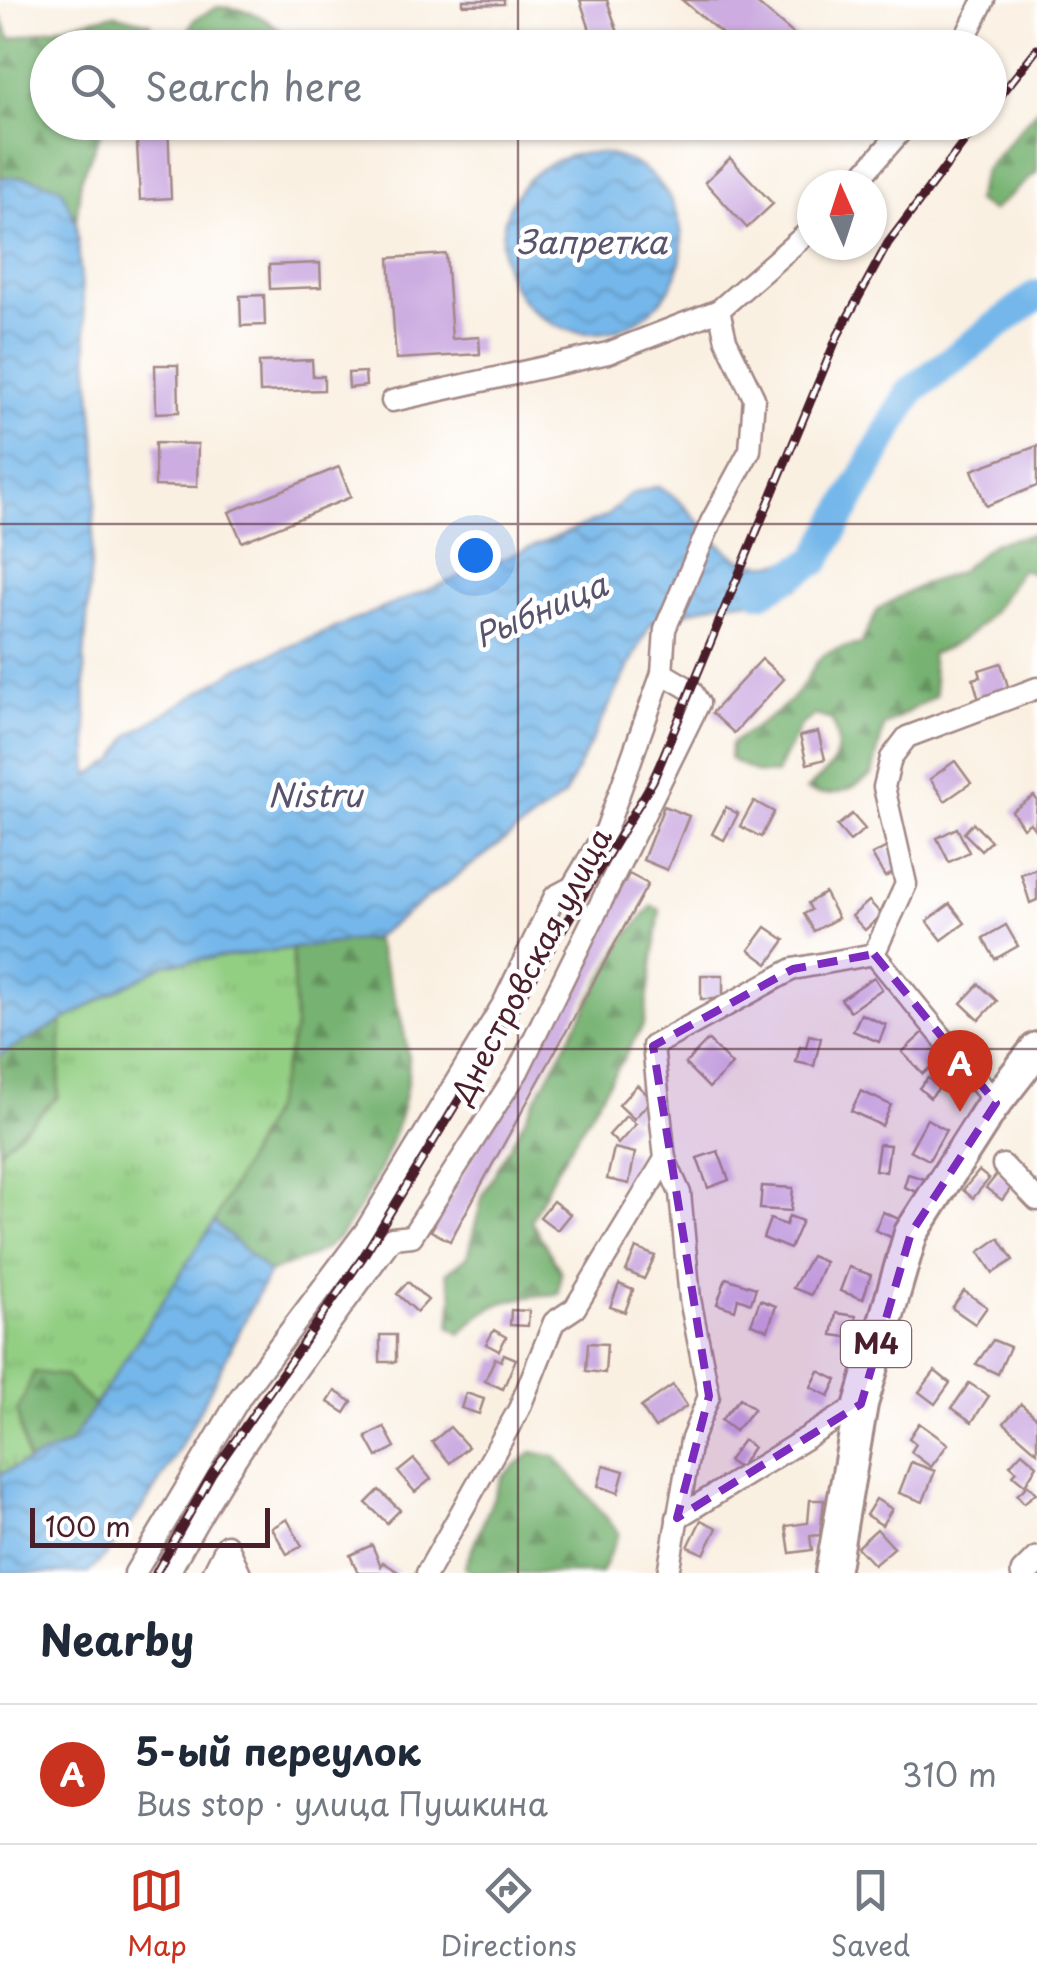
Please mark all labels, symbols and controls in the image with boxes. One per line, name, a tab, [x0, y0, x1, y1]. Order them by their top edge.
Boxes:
search box	[30, 30, 1007, 140]
text: Search here	[145, 57, 362, 114]
icon: search	[65, 58, 120, 113]
north arrow	[797, 170, 887, 260]
water label: Запретка	[517, 217, 668, 265]
your location	[450, 530, 501, 581]
water label: Рыбница	[466, 559, 615, 659]
water label: Nistru	[268, 770, 365, 818]
street label: Днестровская улица	[438, 819, 622, 1112]
pin: A	[928, 1030, 992, 1112]
road number: M4	[841, 1321, 911, 1367]
scale bar	[30, 1503, 270, 1548]
text: 100 m	[45, 1504, 131, 1547]
text: Nearby	[40, 1607, 194, 1670]
text: 5-ый переулок	[135, 1722, 421, 1779]
text: A	[60, 1750, 85, 1798]
text: 310 m	[901, 1750, 997, 1798]
text: Bus stop · улица Пушкина	[135, 1779, 548, 1827]
tab: Map	[127, 1863, 187, 1966]
tab: Directions	[441, 1863, 577, 1966]
tab: Saved	[831, 1863, 910, 1966]

